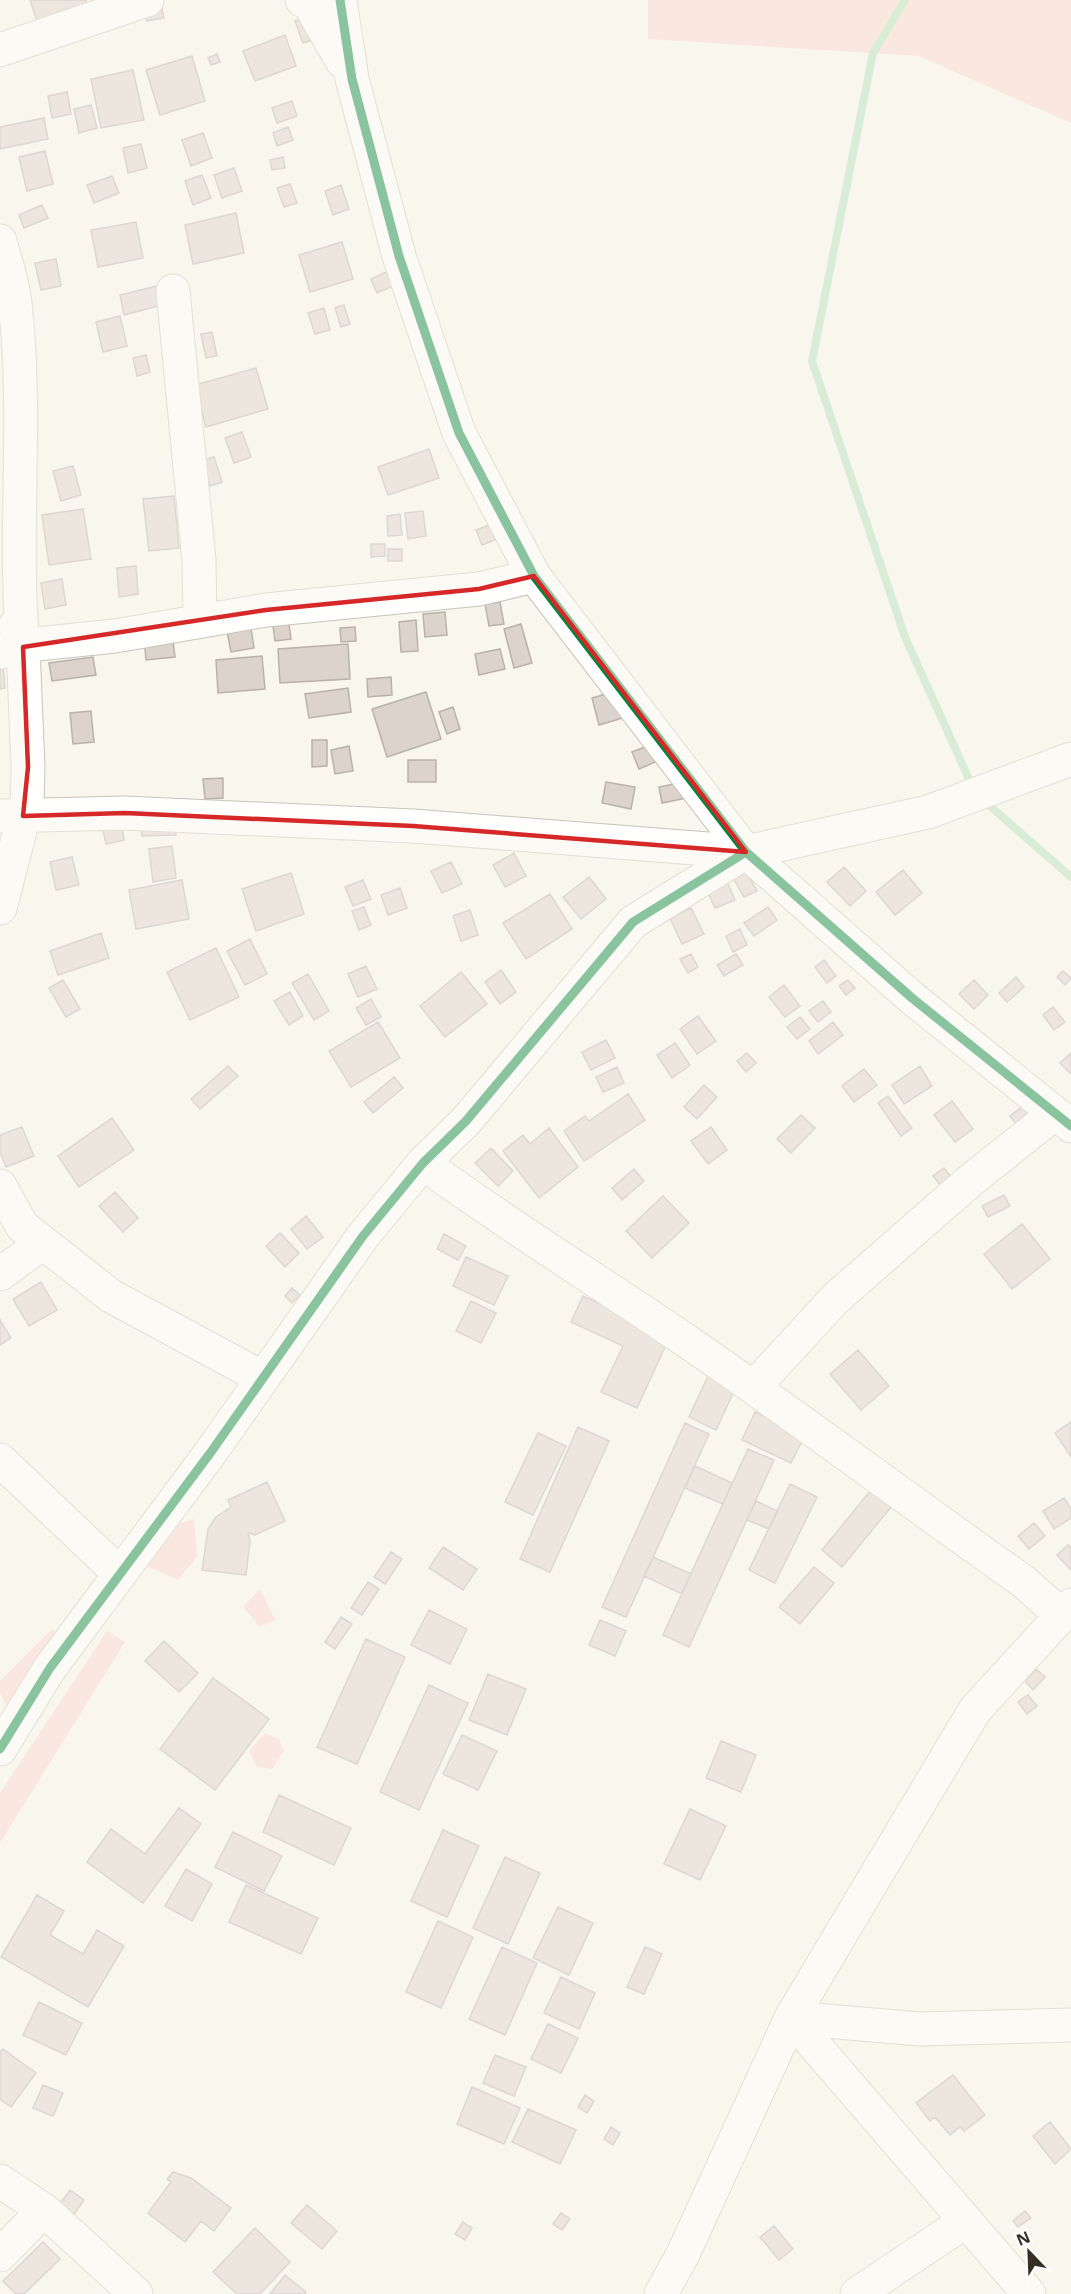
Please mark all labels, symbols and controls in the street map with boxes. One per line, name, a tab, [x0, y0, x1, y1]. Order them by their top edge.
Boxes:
north arrow	[999, 2222, 1059, 2282]
text: N	[1013, 2226, 1033, 2251]

